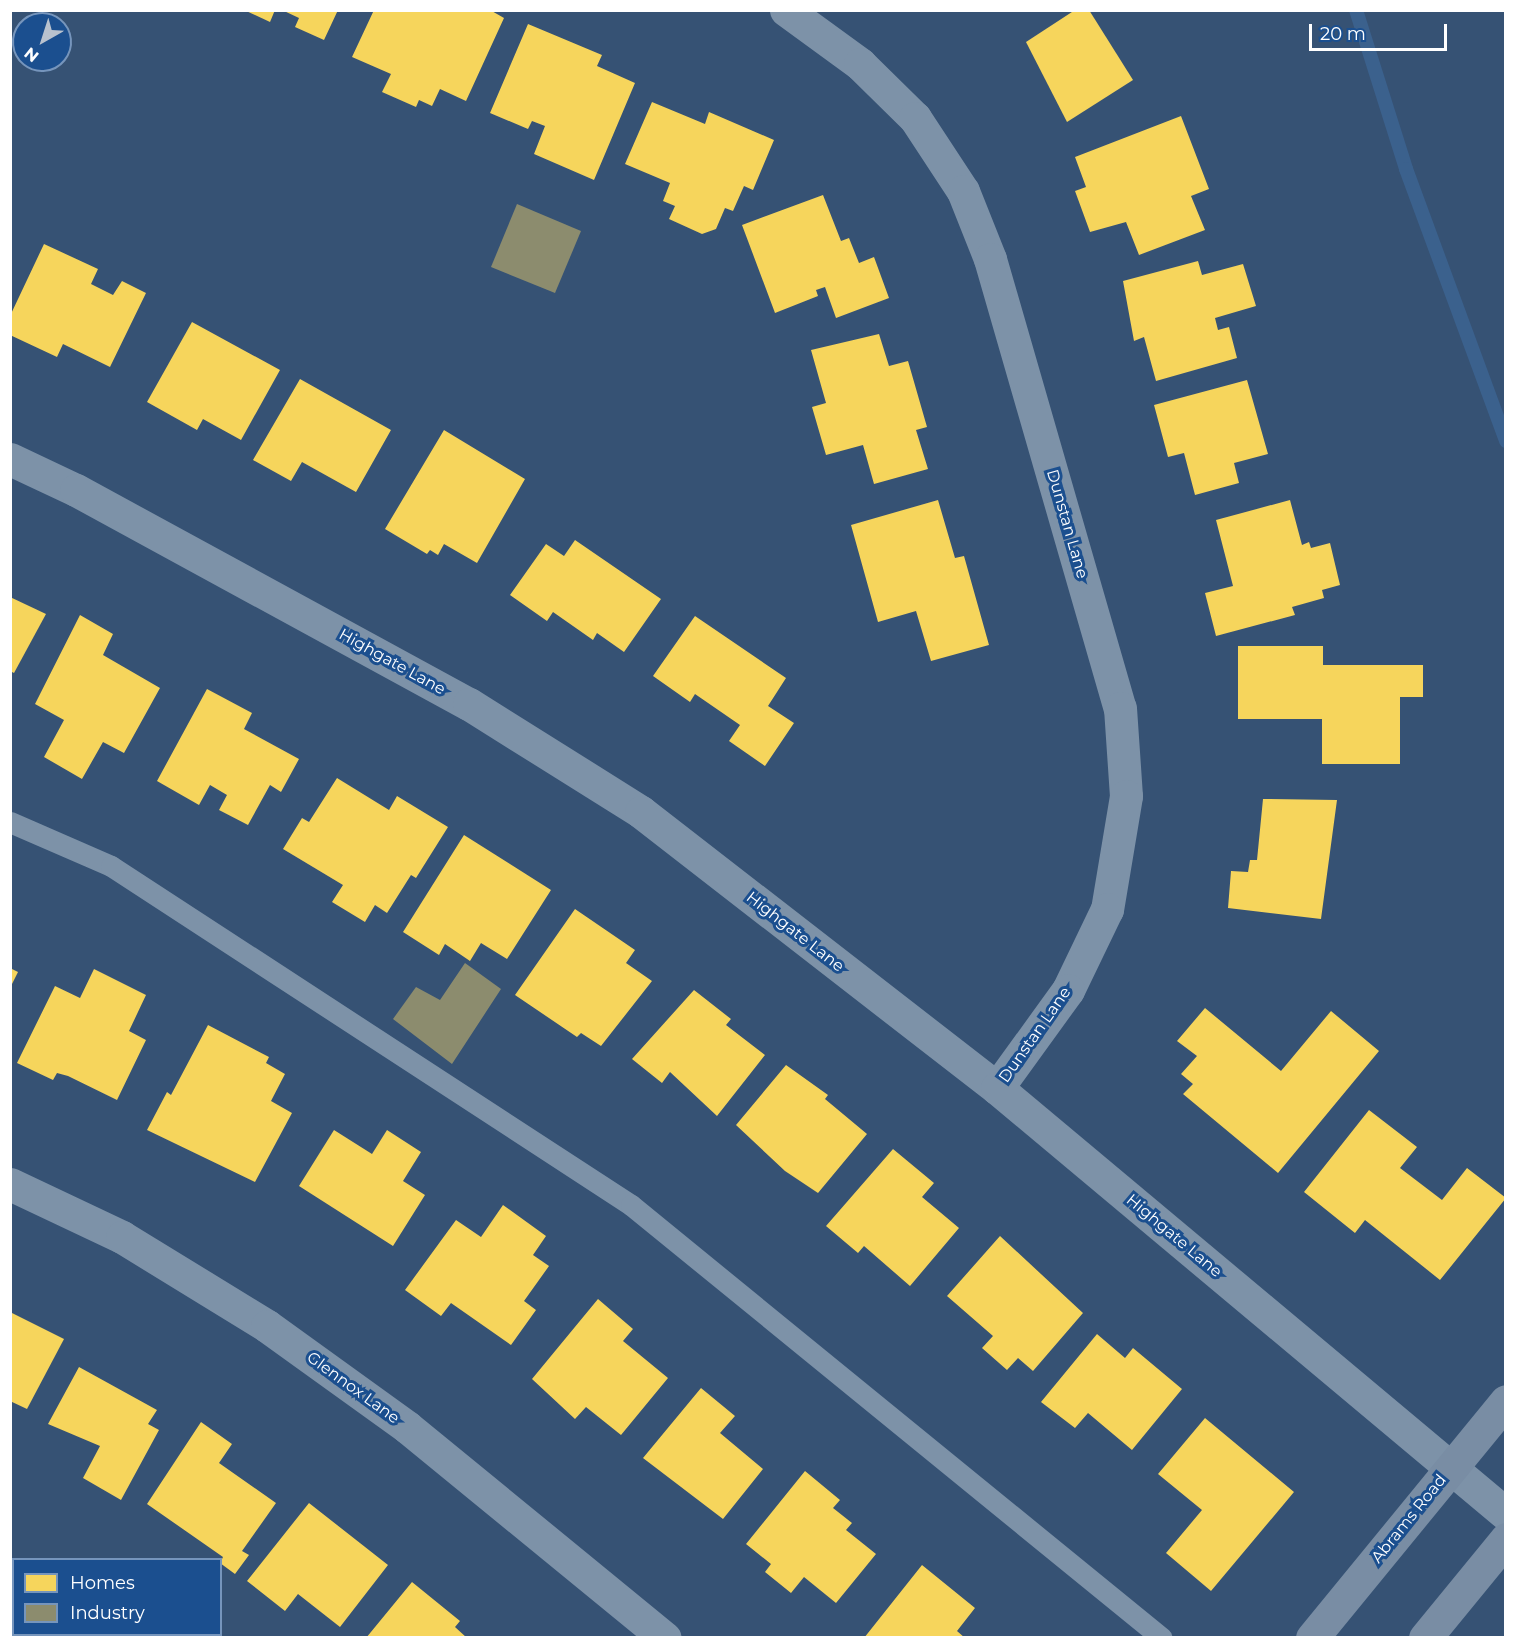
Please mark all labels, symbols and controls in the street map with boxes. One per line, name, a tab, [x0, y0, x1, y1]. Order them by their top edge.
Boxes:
north arrow	[12, 12, 72, 72]
scale bar	[1312, 12, 1450, 50]
text: 20 m	[1320, 23, 1366, 45]
text: N	[21, 43, 43, 66]
street label: Dunstan Lane	[1042, 467, 1092, 581]
street label: Highgate Lane	[335, 625, 449, 699]
street label: Highgate Lane	[742, 888, 848, 976]
street label: Dunstan Lane	[995, 983, 1075, 1087]
street label: Highgate Lane	[1122, 1190, 1226, 1282]
street label: Glennox Lane	[303, 1348, 403, 1428]
street label: Abrams Road	[1367, 1471, 1451, 1567]
legend	[12, 1558, 222, 1636]
text: Homes	[70, 1572, 135, 1594]
text: Industry	[70, 1602, 145, 1624]

